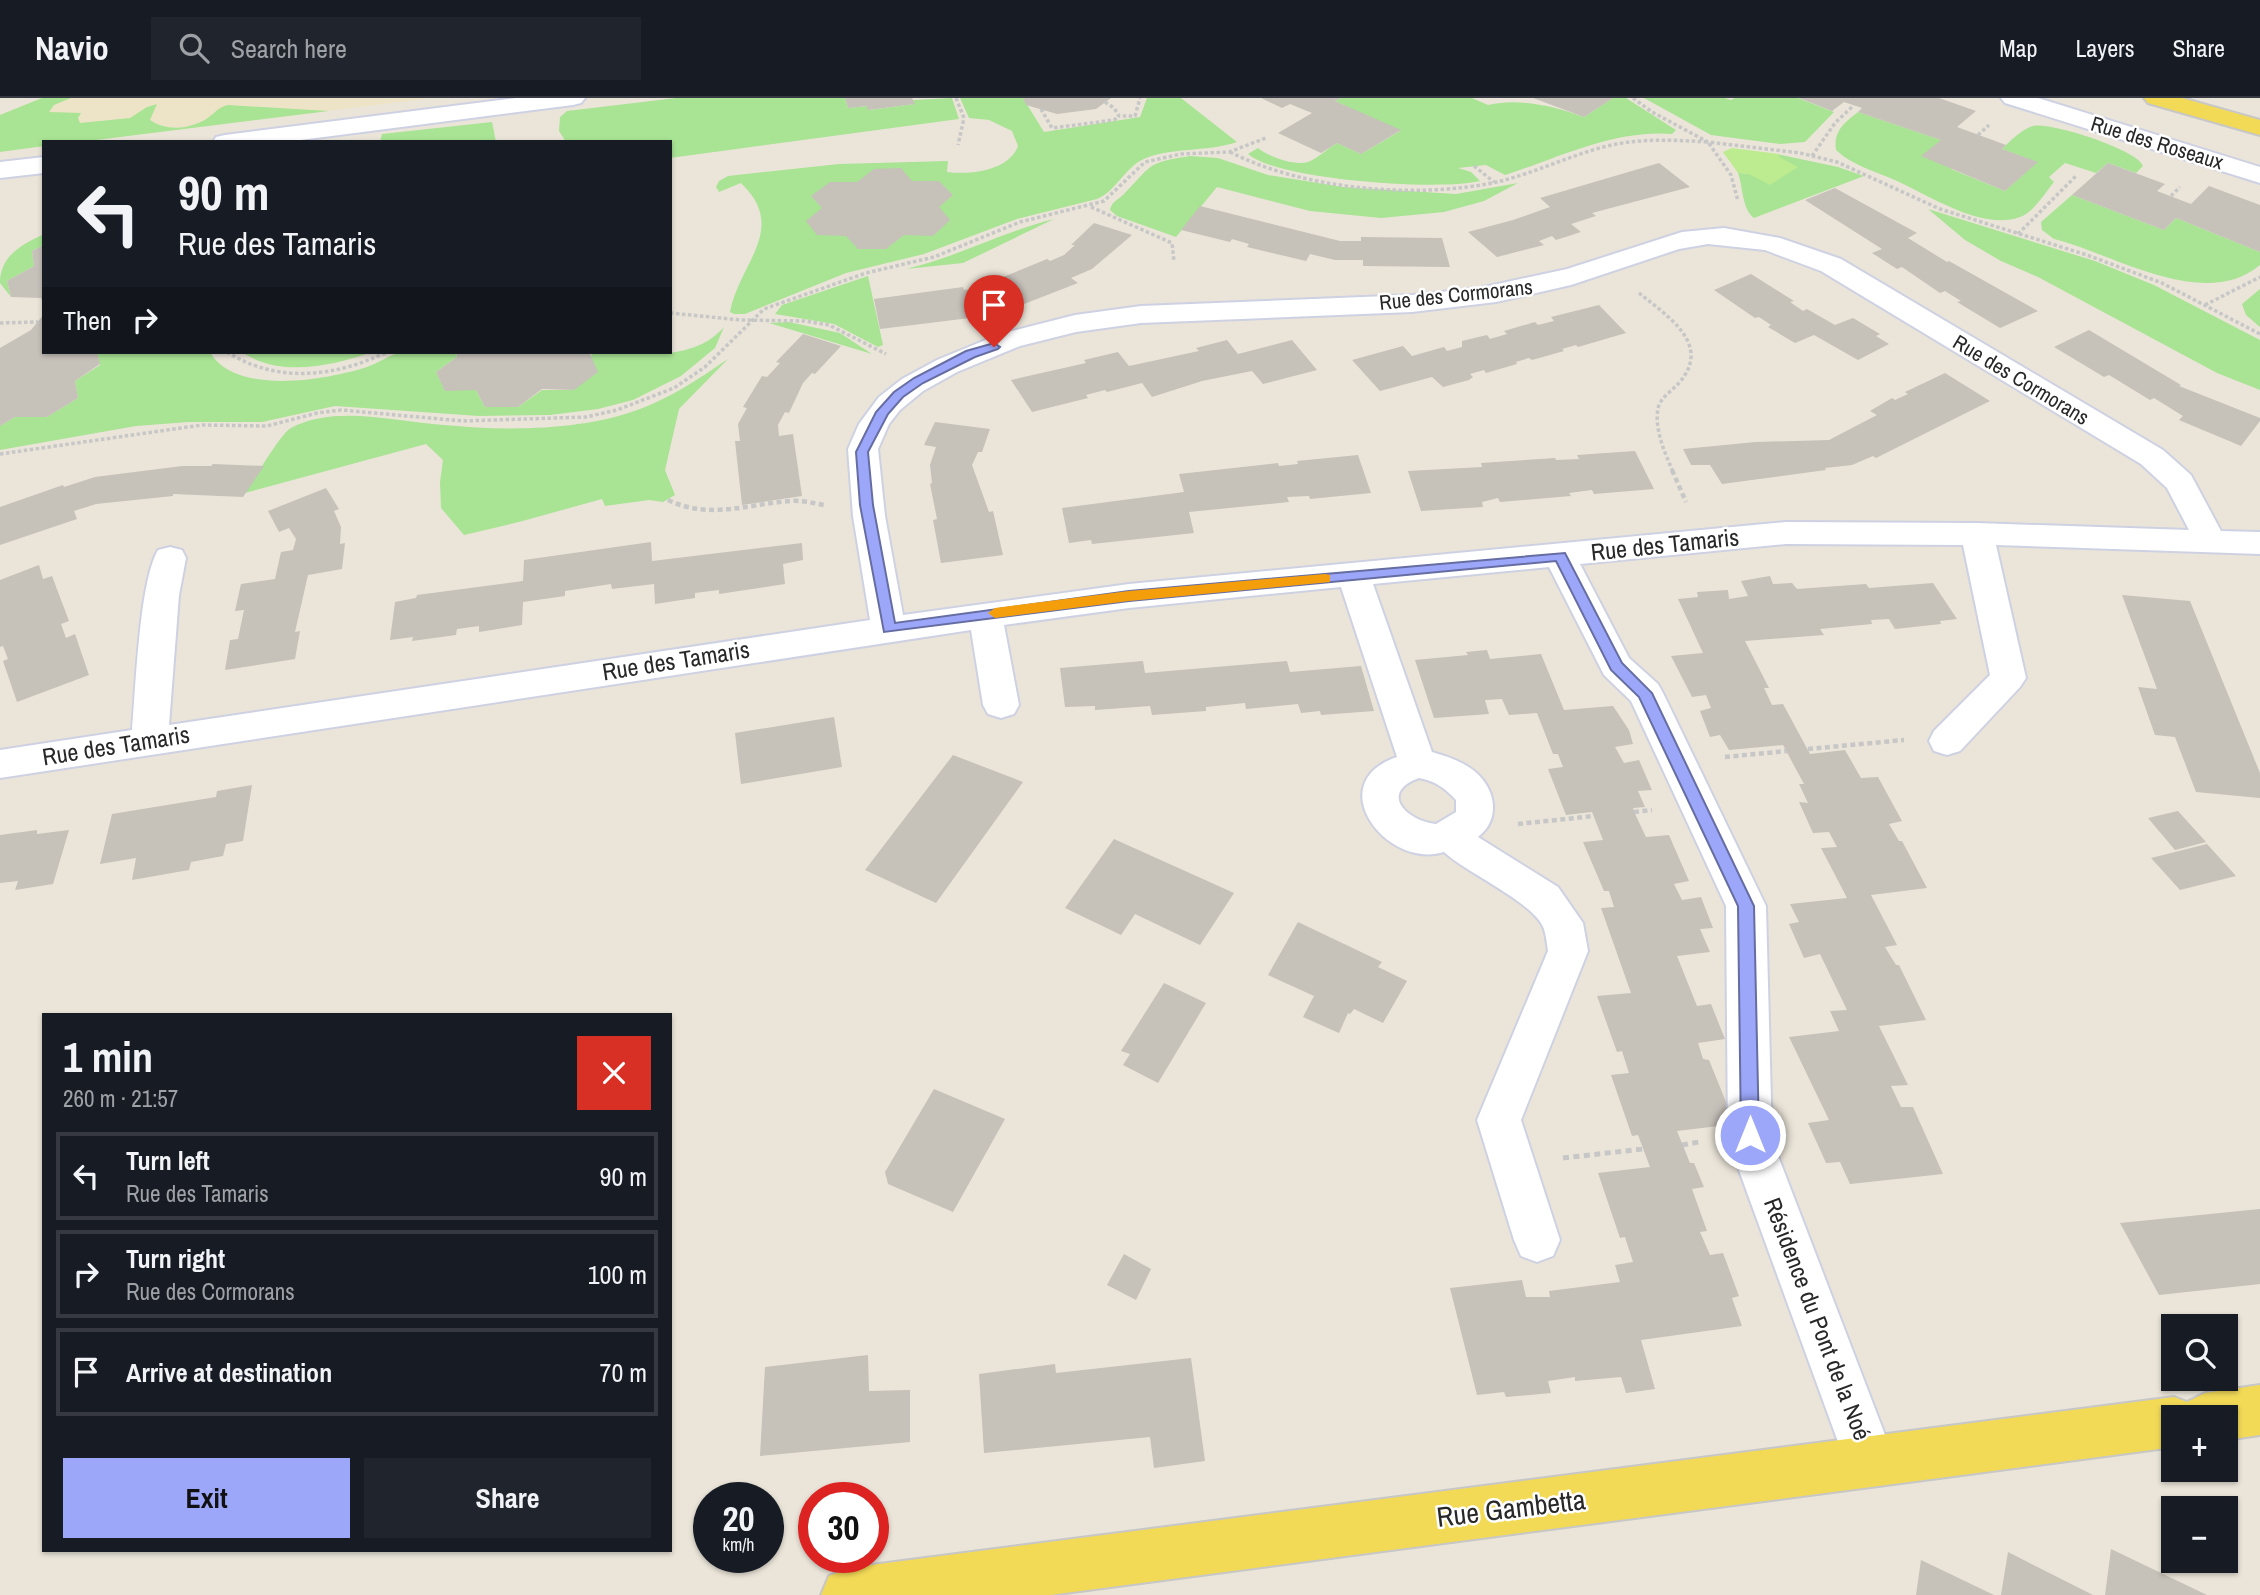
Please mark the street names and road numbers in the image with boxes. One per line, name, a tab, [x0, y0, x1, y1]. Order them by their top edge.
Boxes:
street label: Rue des Roseaux	[2087, 109, 2227, 177]
street label: Rue des Cormorans	[1378, 272, 1534, 317]
street label: Rue des Cormorans	[1948, 327, 2095, 432]
street label: Rue des Tamaris	[1589, 520, 1741, 568]
street label: Rue des Tamaris	[600, 633, 752, 687]
street label: Rue des Tamaris	[40, 718, 192, 772]
street label: Résidence du Pont de la Noé	[1757, 1193, 1879, 1444]
street label: Rue Gambetta	[1435, 1480, 1588, 1536]

